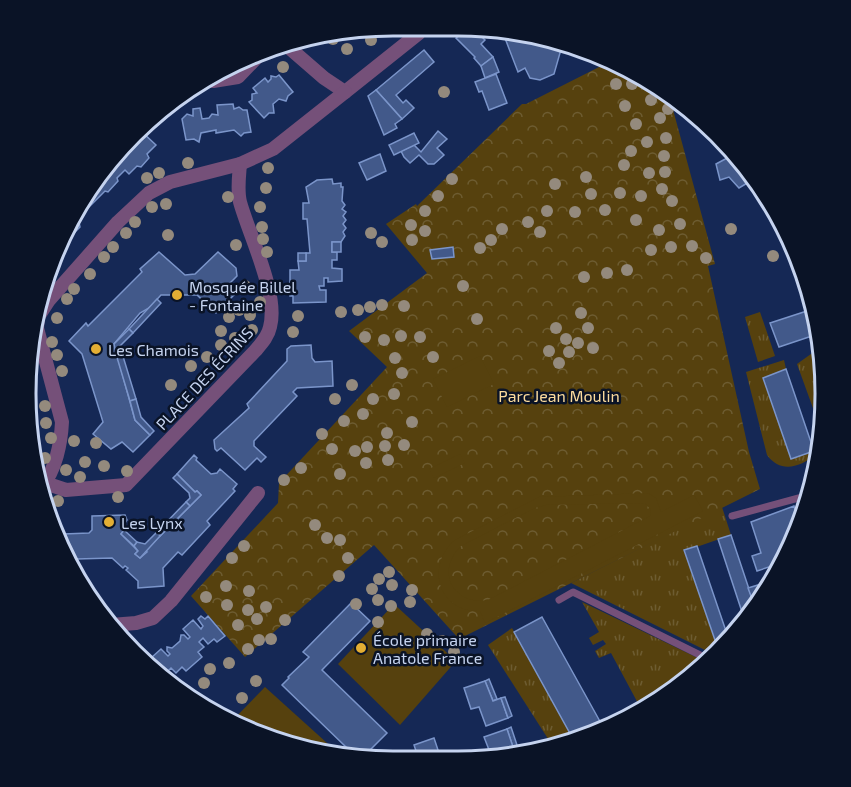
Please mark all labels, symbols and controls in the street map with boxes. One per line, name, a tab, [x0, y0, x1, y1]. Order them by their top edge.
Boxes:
place label: Mosquée Billel - Fontaine	[189, 277, 296, 314]
marker: Mosquée Billel - Fontaine	[170, 288, 184, 302]
street label: PLACE DES ÉCRINS	[151, 323, 257, 433]
place label: Les Chamois	[108, 340, 199, 359]
marker: Les Chamois	[89, 342, 103, 356]
park label: Parc Jean Moulin	[498, 386, 620, 405]
place label: Les Lynx	[121, 513, 183, 532]
marker: Les Lynx	[102, 515, 116, 529]
place label: École primaire Anatole France	[373, 630, 482, 667]
marker: École primaire Anatole France	[354, 641, 368, 655]

